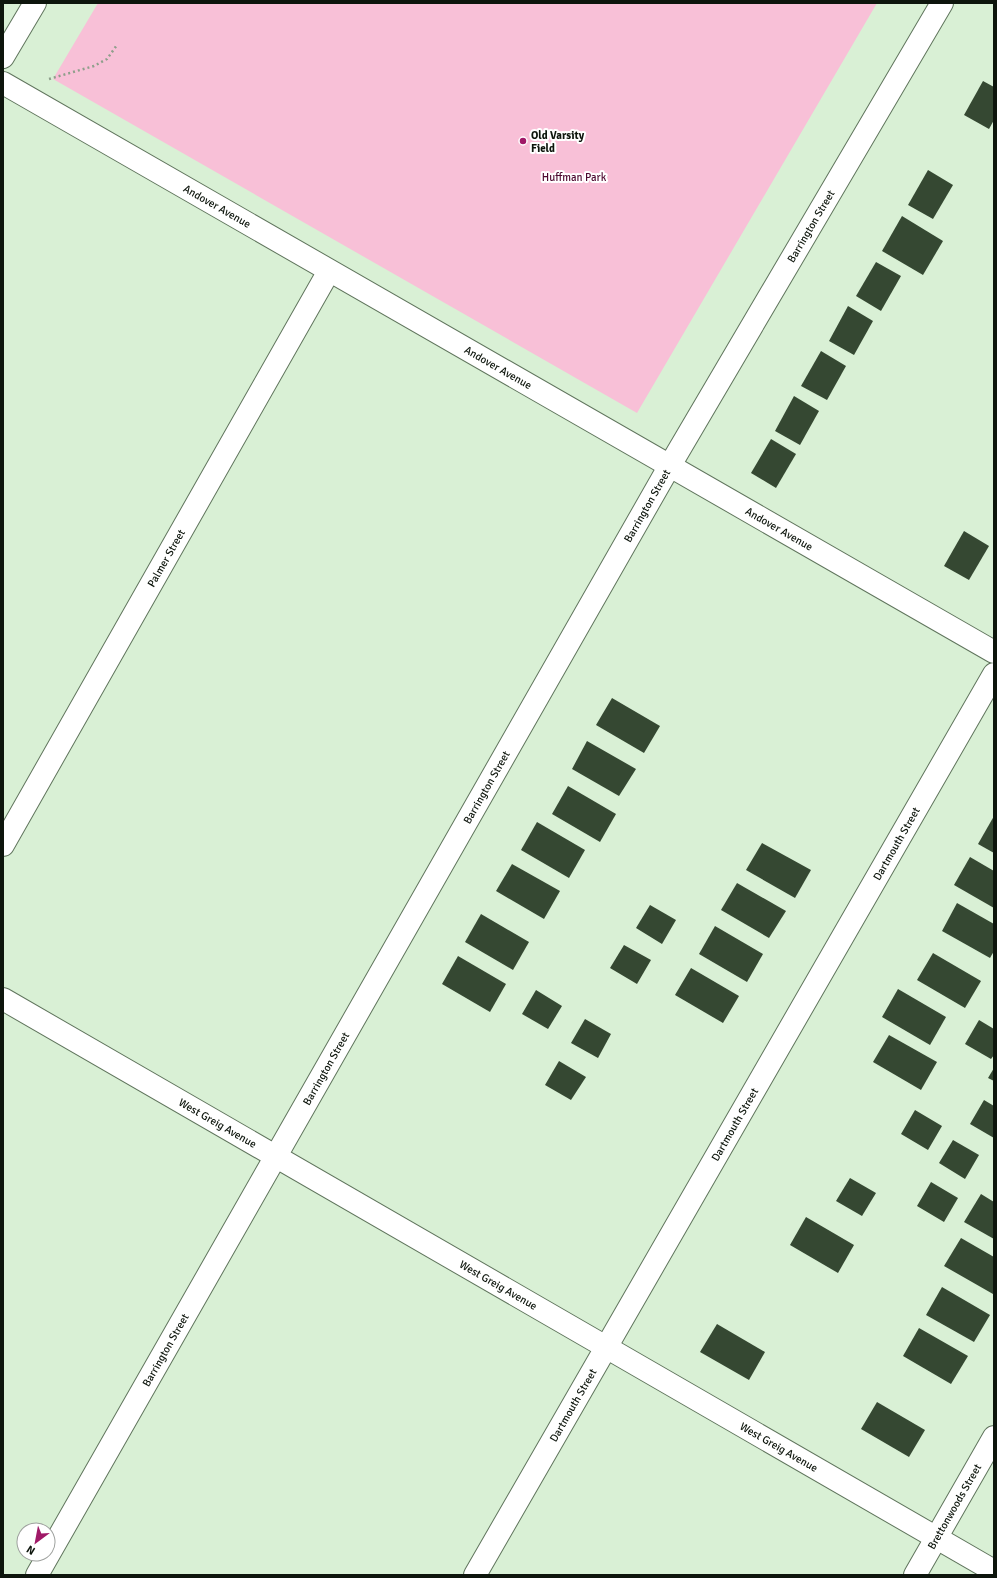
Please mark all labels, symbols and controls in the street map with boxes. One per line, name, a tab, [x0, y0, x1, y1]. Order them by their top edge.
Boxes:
place label: Old Varsity Field	[531, 129, 585, 155]
marker: Old Varsity Field	[518, 136, 528, 146]
park label: Huffman Park	[542, 171, 607, 184]
street label: Andover Avenue	[181, 182, 253, 230]
street label: Barrington Street	[784, 187, 837, 265]
street label: Andover Avenue	[462, 343, 534, 392]
street label: Barrington Street	[621, 467, 673, 545]
street label: Andover Avenue	[743, 504, 815, 553]
street label: Palmer Street	[144, 527, 188, 589]
street label: Barrington Street	[460, 748, 512, 826]
street label: Dartmouth Street	[870, 805, 923, 883]
street label: Barrington Street	[300, 1030, 352, 1107]
street label: Dartmouth Street	[708, 1085, 761, 1163]
street label: West Greig Avenue	[177, 1095, 259, 1151]
street label: West Greig Avenue	[457, 1257, 540, 1312]
street label: Barrington Street	[139, 1311, 191, 1389]
street label: Dartmouth Street	[547, 1366, 599, 1444]
street label: West Greig Avenue	[738, 1419, 820, 1474]
street label: Brettonwoods Street	[925, 1461, 984, 1551]
north arrow	[16, 1522, 56, 1562]
text: N	[24, 1543, 38, 1558]

